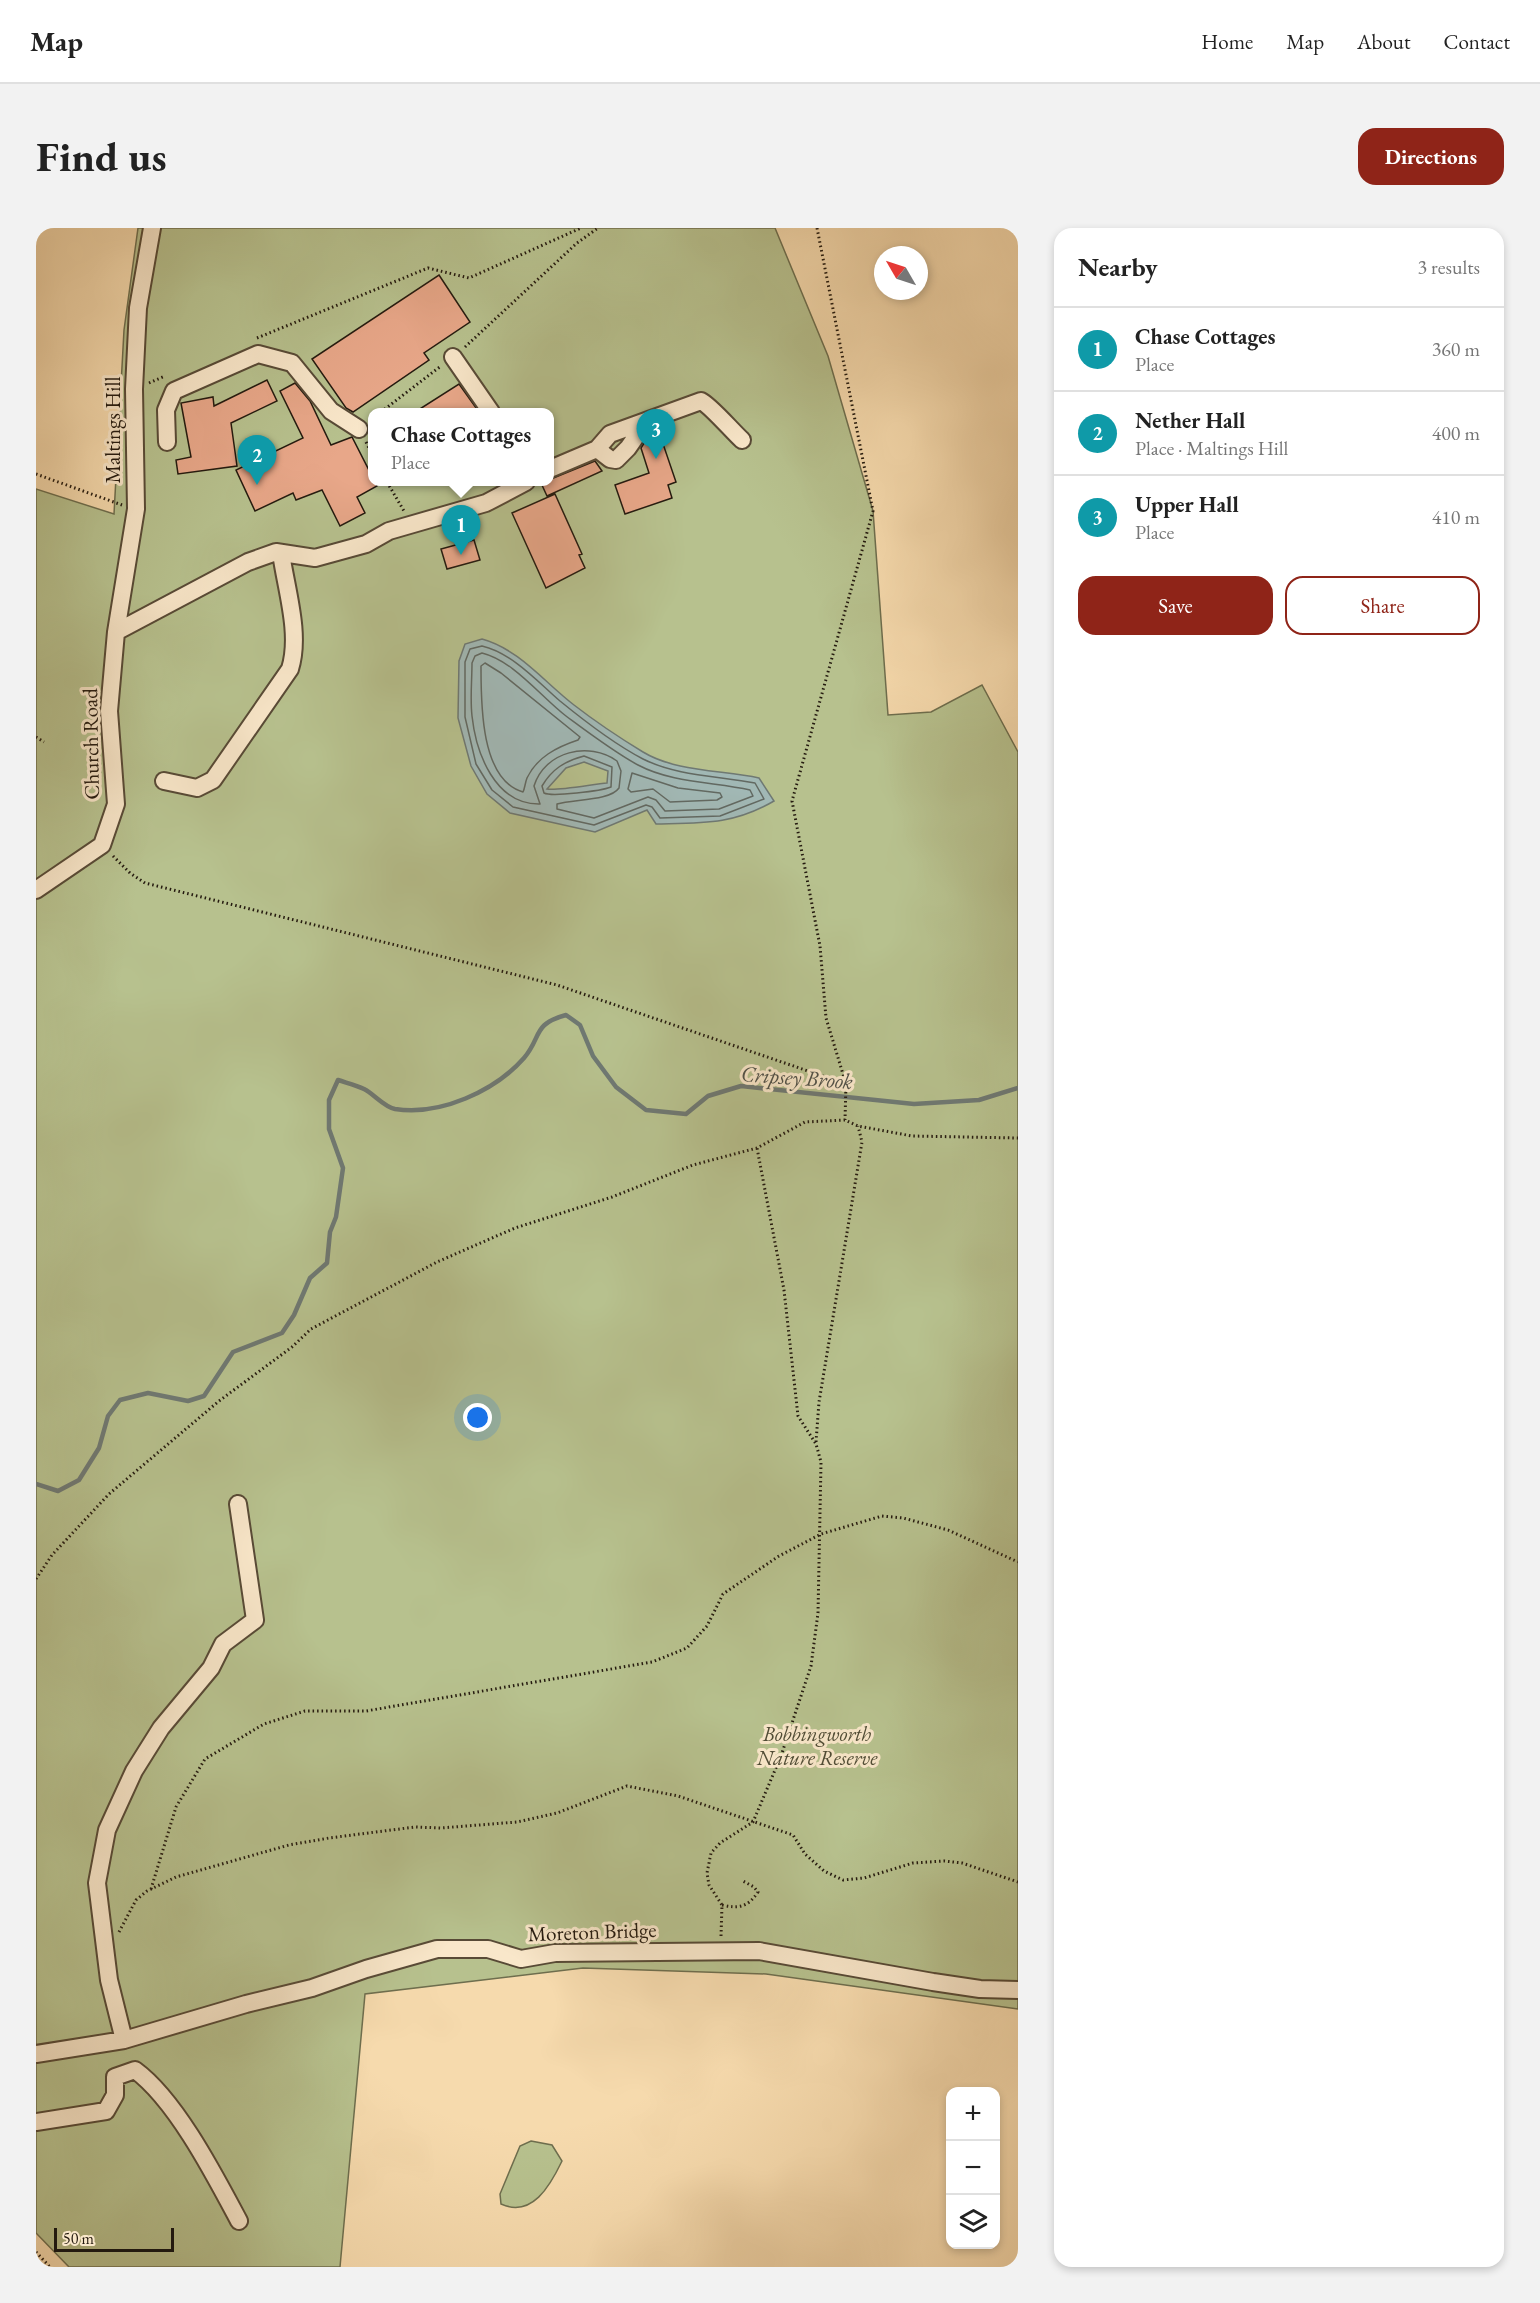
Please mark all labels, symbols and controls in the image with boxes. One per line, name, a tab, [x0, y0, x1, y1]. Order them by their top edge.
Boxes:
text: Map	[30, 23, 83, 59]
text: Home	[1201, 28, 1253, 55]
text: Map	[1286, 28, 1324, 55]
text: About	[1357, 28, 1410, 55]
text: Contact	[1443, 28, 1510, 55]
button: Directions	[1358, 128, 1504, 185]
text: Find us	[36, 129, 167, 184]
north arrow	[874, 246, 928, 300]
text: Nearby	[1078, 250, 1158, 284]
text: 3 results	[1417, 254, 1480, 280]
text: Chase Cottages	[1135, 322, 1275, 351]
text: 1	[1092, 336, 1103, 362]
text: 360 m	[1432, 336, 1480, 362]
text: Place	[1135, 351, 1174, 377]
street label: Maltings Hill	[99, 376, 126, 484]
text: Nether Hall	[1135, 406, 1245, 435]
popup	[368, 408, 554, 486]
pin: 3	[636, 410, 676, 459]
text: Chase Cottages	[391, 420, 531, 449]
text: 2	[1092, 420, 1103, 446]
text: 400 m	[1432, 420, 1480, 446]
text: Place · Maltings Hill	[1135, 435, 1288, 461]
pin: 2	[238, 436, 276, 485]
text: Place	[391, 449, 430, 475]
text: Upper Hall	[1135, 490, 1239, 519]
text: 3	[1092, 504, 1103, 530]
text: 410 m	[1432, 504, 1480, 530]
pin: 1	[442, 506, 480, 555]
text: Place	[1135, 519, 1174, 545]
button: Save	[1078, 576, 1273, 635]
button: Share	[1285, 576, 1480, 635]
street label: Church Road	[76, 688, 105, 800]
water label: Cripsey Brook	[740, 1059, 854, 1096]
your location	[463, 1403, 492, 1432]
park label: Bobbingworth Nature Reserve	[756, 1720, 878, 1771]
street label: Moreton Bridge	[527, 1916, 657, 1947]
map controls	[946, 2087, 1000, 2249]
button: +	[946, 2087, 1000, 2141]
button: −	[946, 2141, 1000, 2195]
button: layers	[946, 2195, 1000, 2249]
scale bar	[54, 2225, 174, 2252]
text: 50 m	[63, 2228, 94, 2249]

